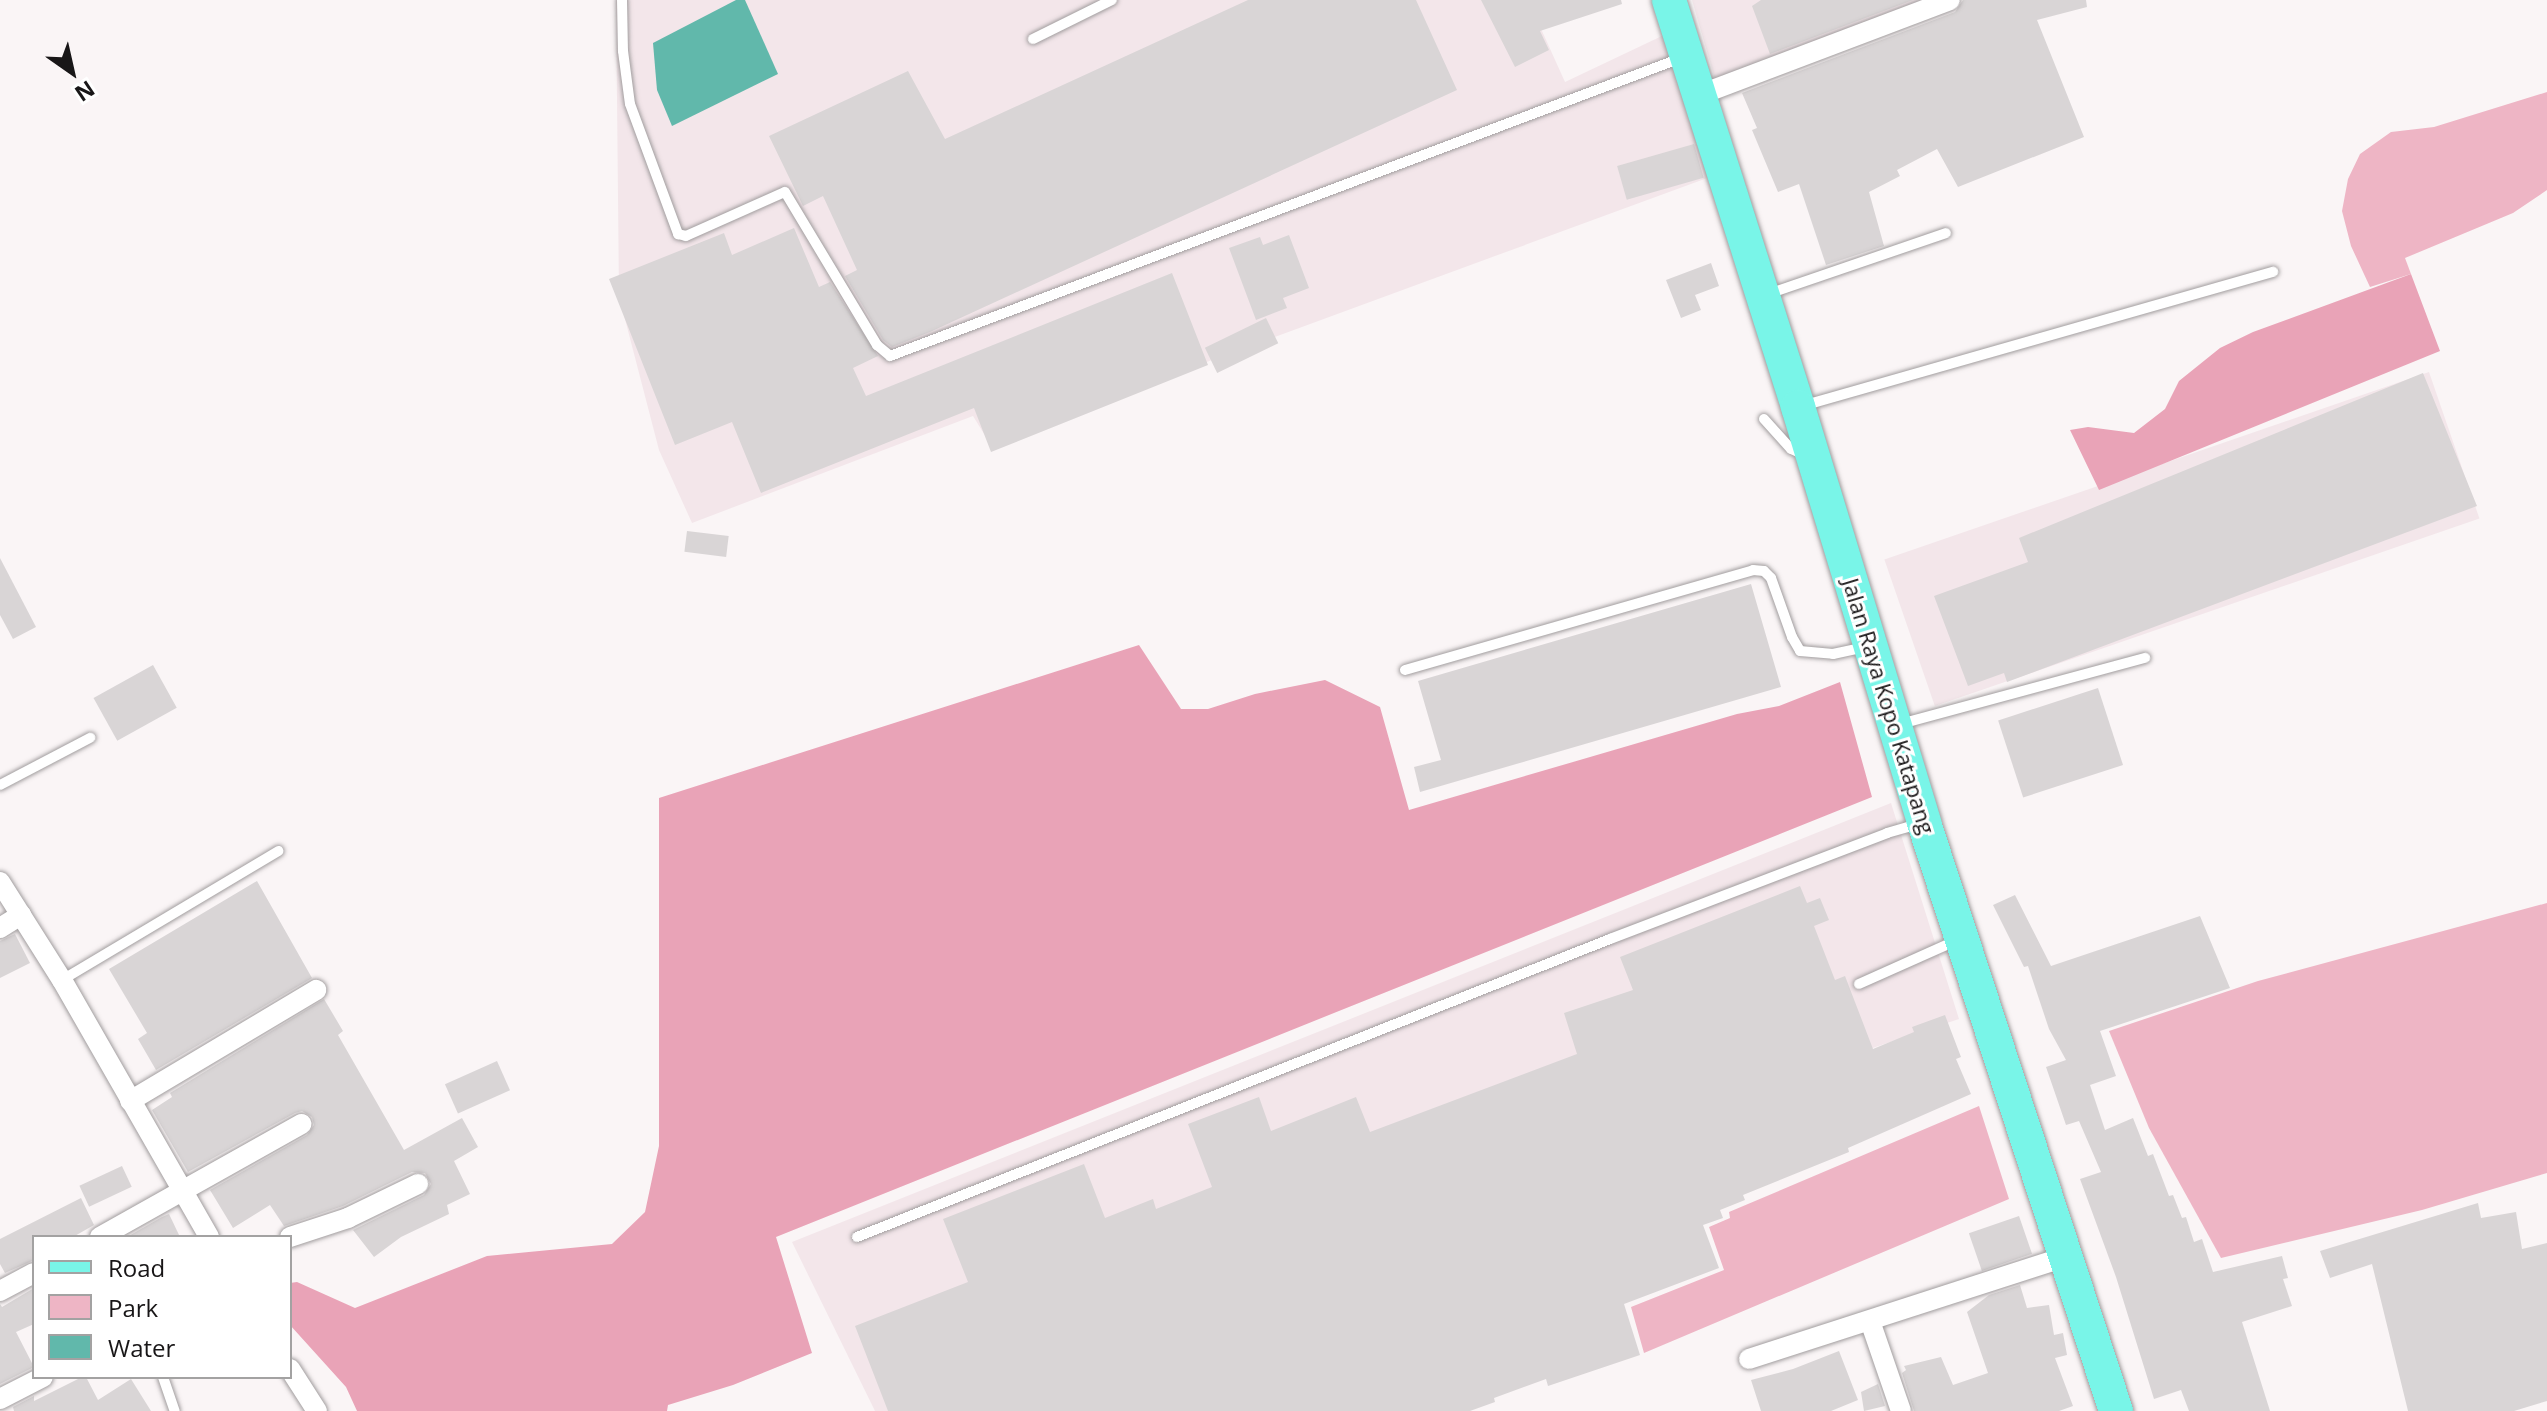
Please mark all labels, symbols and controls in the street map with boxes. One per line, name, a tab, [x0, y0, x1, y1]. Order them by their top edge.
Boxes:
north arrow	[32, 32, 112, 112]
text: N	[70, 74, 101, 109]
street label: Jalan Raya Kopo Katapang	[1838, 575, 1940, 837]
legend	[32, 1235, 292, 1379]
text: Road	[108, 1251, 165, 1284]
text: Park	[108, 1291, 158, 1324]
text: Water	[108, 1331, 175, 1364]

